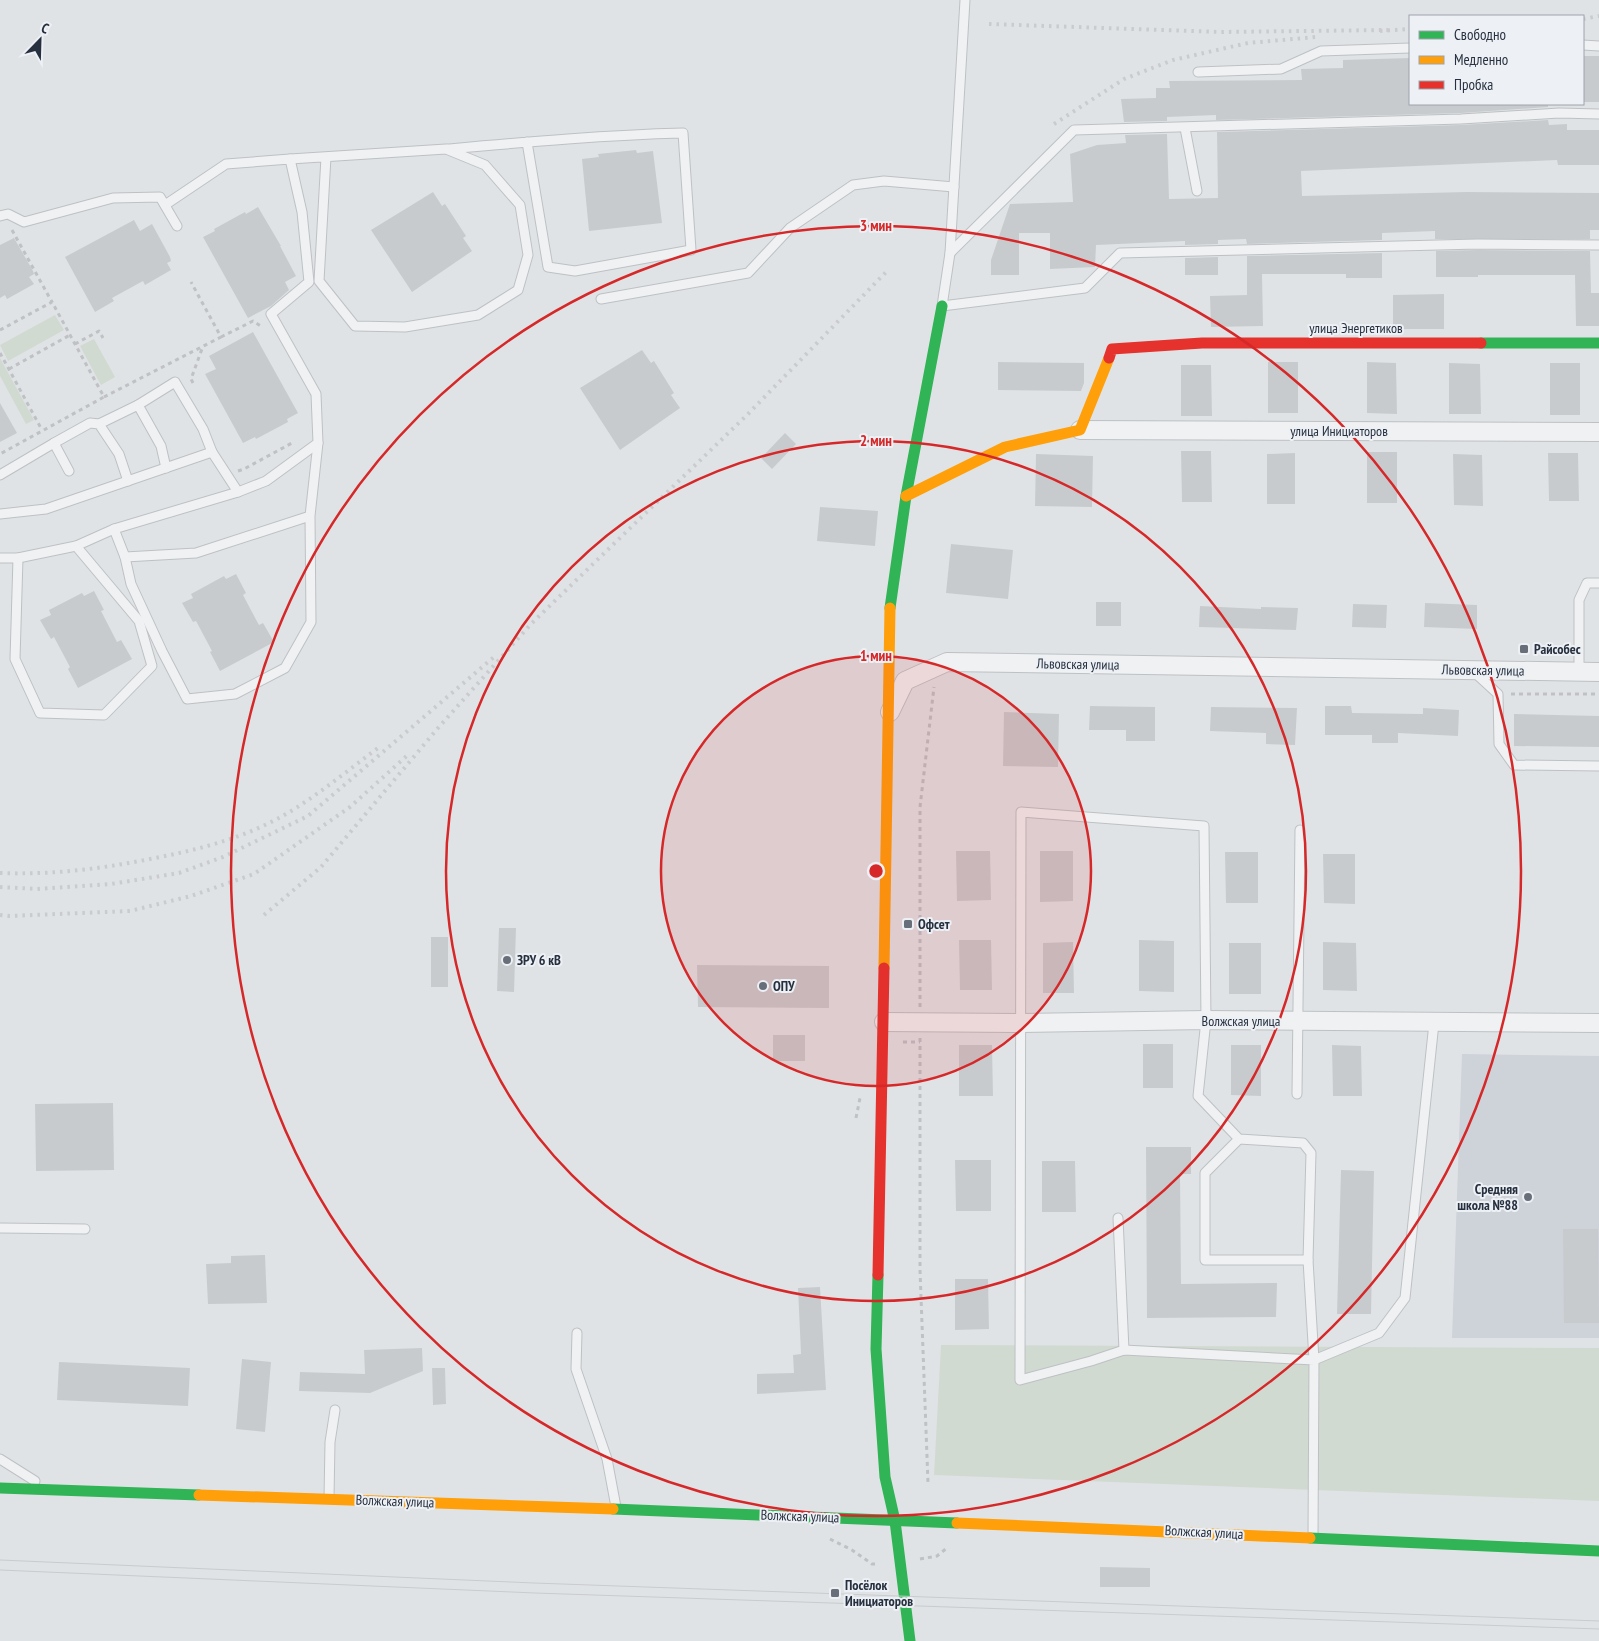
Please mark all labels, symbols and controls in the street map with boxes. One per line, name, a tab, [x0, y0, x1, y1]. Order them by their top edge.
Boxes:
north arrow	[15, 15, 65, 65]
legend	[1409, 15, 1584, 105]
text: С	[39, 18, 52, 38]
text: Свободно	[1454, 25, 1506, 44]
text: Медленно	[1454, 50, 1508, 69]
text: Пробка	[1454, 75, 1493, 94]
text: 3 мин	[860, 216, 892, 235]
street label: улица Энергетиков	[1309, 319, 1403, 337]
street label: улица Инициаторов	[1290, 422, 1388, 440]
text: 2 мин	[860, 431, 892, 450]
place label: Райсобес	[1534, 640, 1581, 658]
marker: Райсобес	[1518, 643, 1530, 655]
text: 1 мин	[860, 646, 892, 665]
street label: Львовская улица	[1036, 654, 1119, 674]
street label: Львовская улица	[1441, 660, 1524, 680]
centre of rings	[867, 862, 885, 880]
place label: Офсет	[918, 915, 950, 933]
marker: Офсет	[902, 918, 914, 930]
place label: ЗРУ 6 кВ	[517, 951, 561, 969]
marker: ЗРУ 6 кВ	[501, 954, 513, 966]
place label: ОПУ	[773, 977, 795, 995]
marker: ОПУ	[757, 980, 769, 992]
street label: Волжская улица	[1202, 1012, 1280, 1030]
place label: Средняя школа №88	[1457, 1180, 1518, 1214]
marker: Средняя школа №88	[1522, 1191, 1534, 1203]
street label: Волжская улица	[355, 1491, 435, 1511]
street label: Волжская улица	[760, 1506, 840, 1526]
street label: Волжская улица	[1164, 1521, 1244, 1543]
place label: Посёлок Инициаторов	[845, 1576, 913, 1610]
marker: Посёлок Инициаторов	[829, 1587, 841, 1599]

